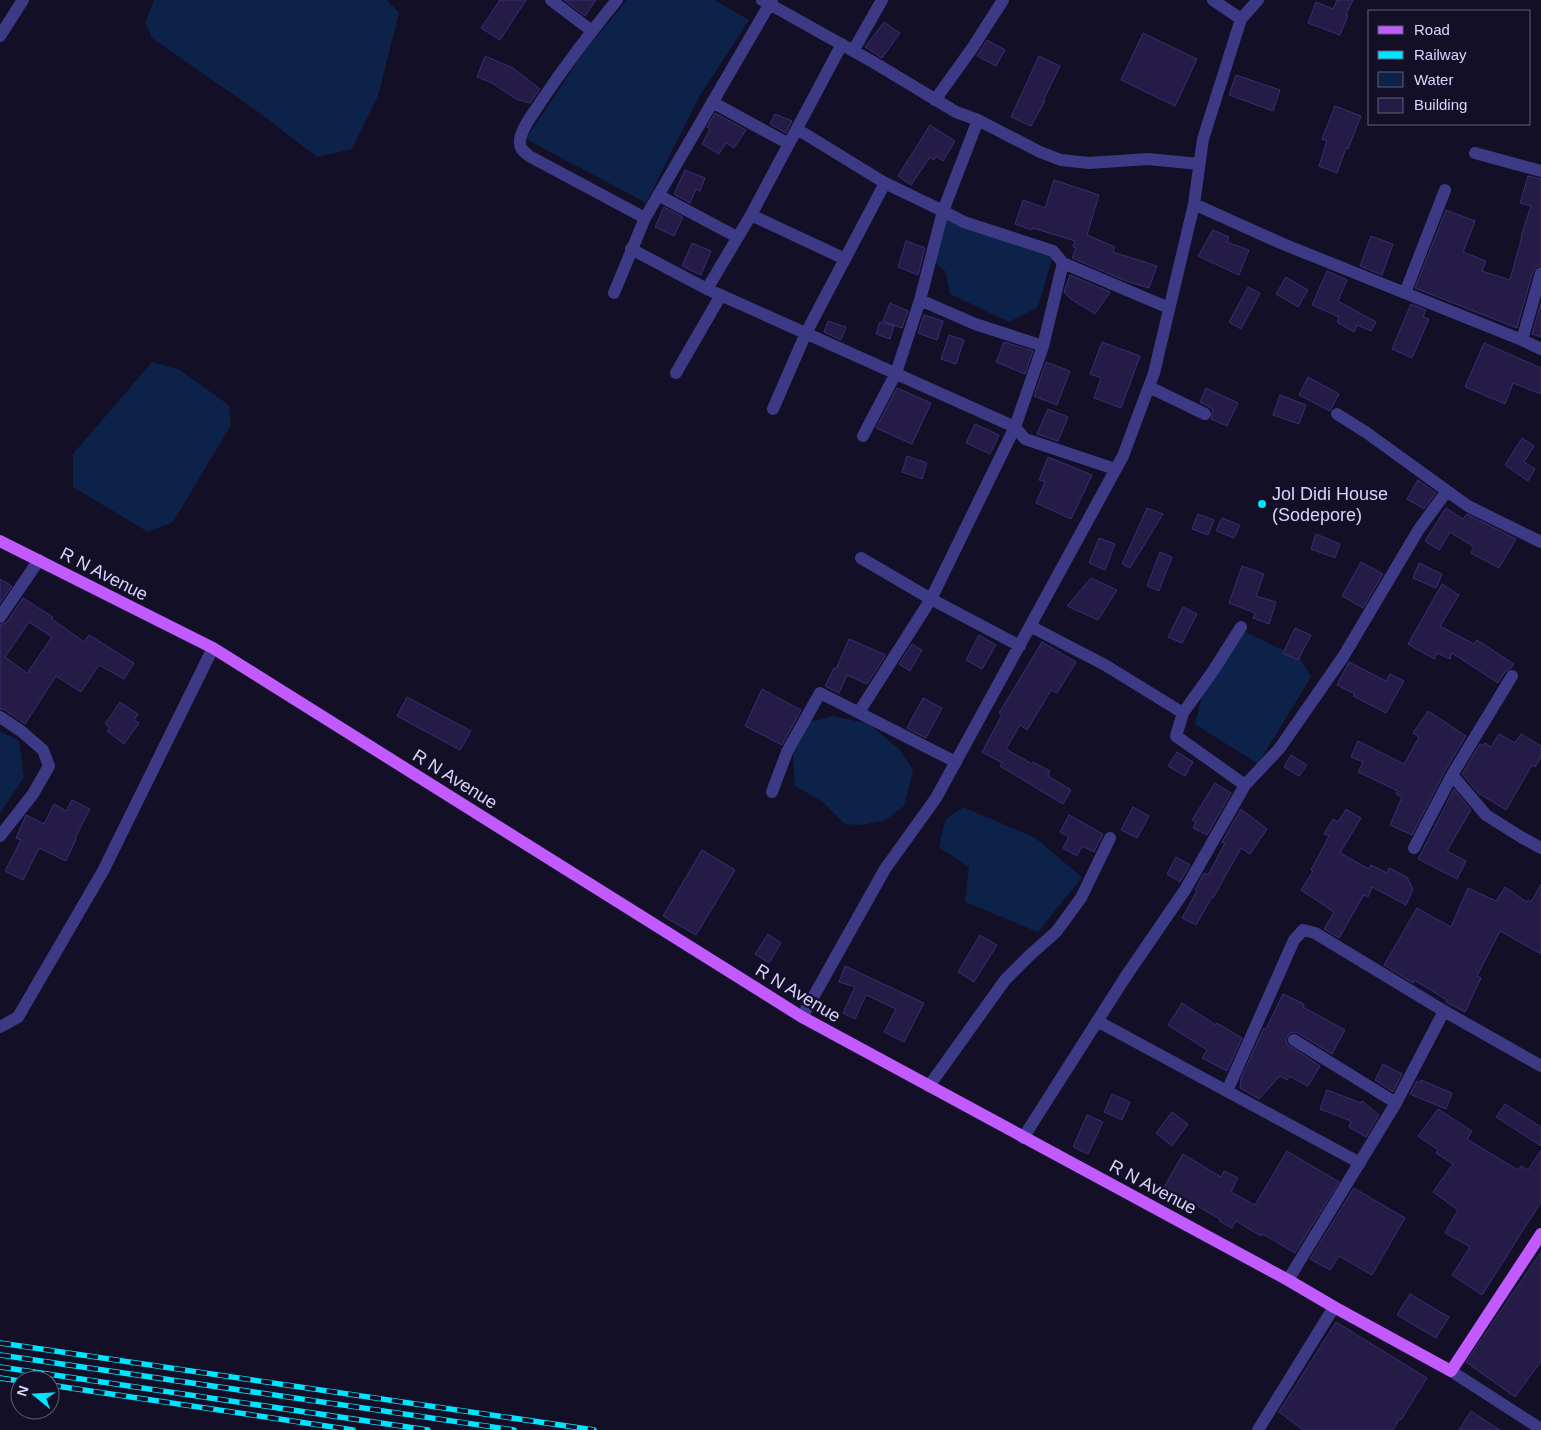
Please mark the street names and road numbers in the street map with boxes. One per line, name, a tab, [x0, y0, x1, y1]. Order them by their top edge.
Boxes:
street label: R N Avenue	[57, 543, 151, 605]
street label: R N Avenue	[409, 745, 501, 813]
street label: R N Avenue	[752, 960, 844, 1026]
street label: R N Avenue	[1106, 1156, 1200, 1218]

